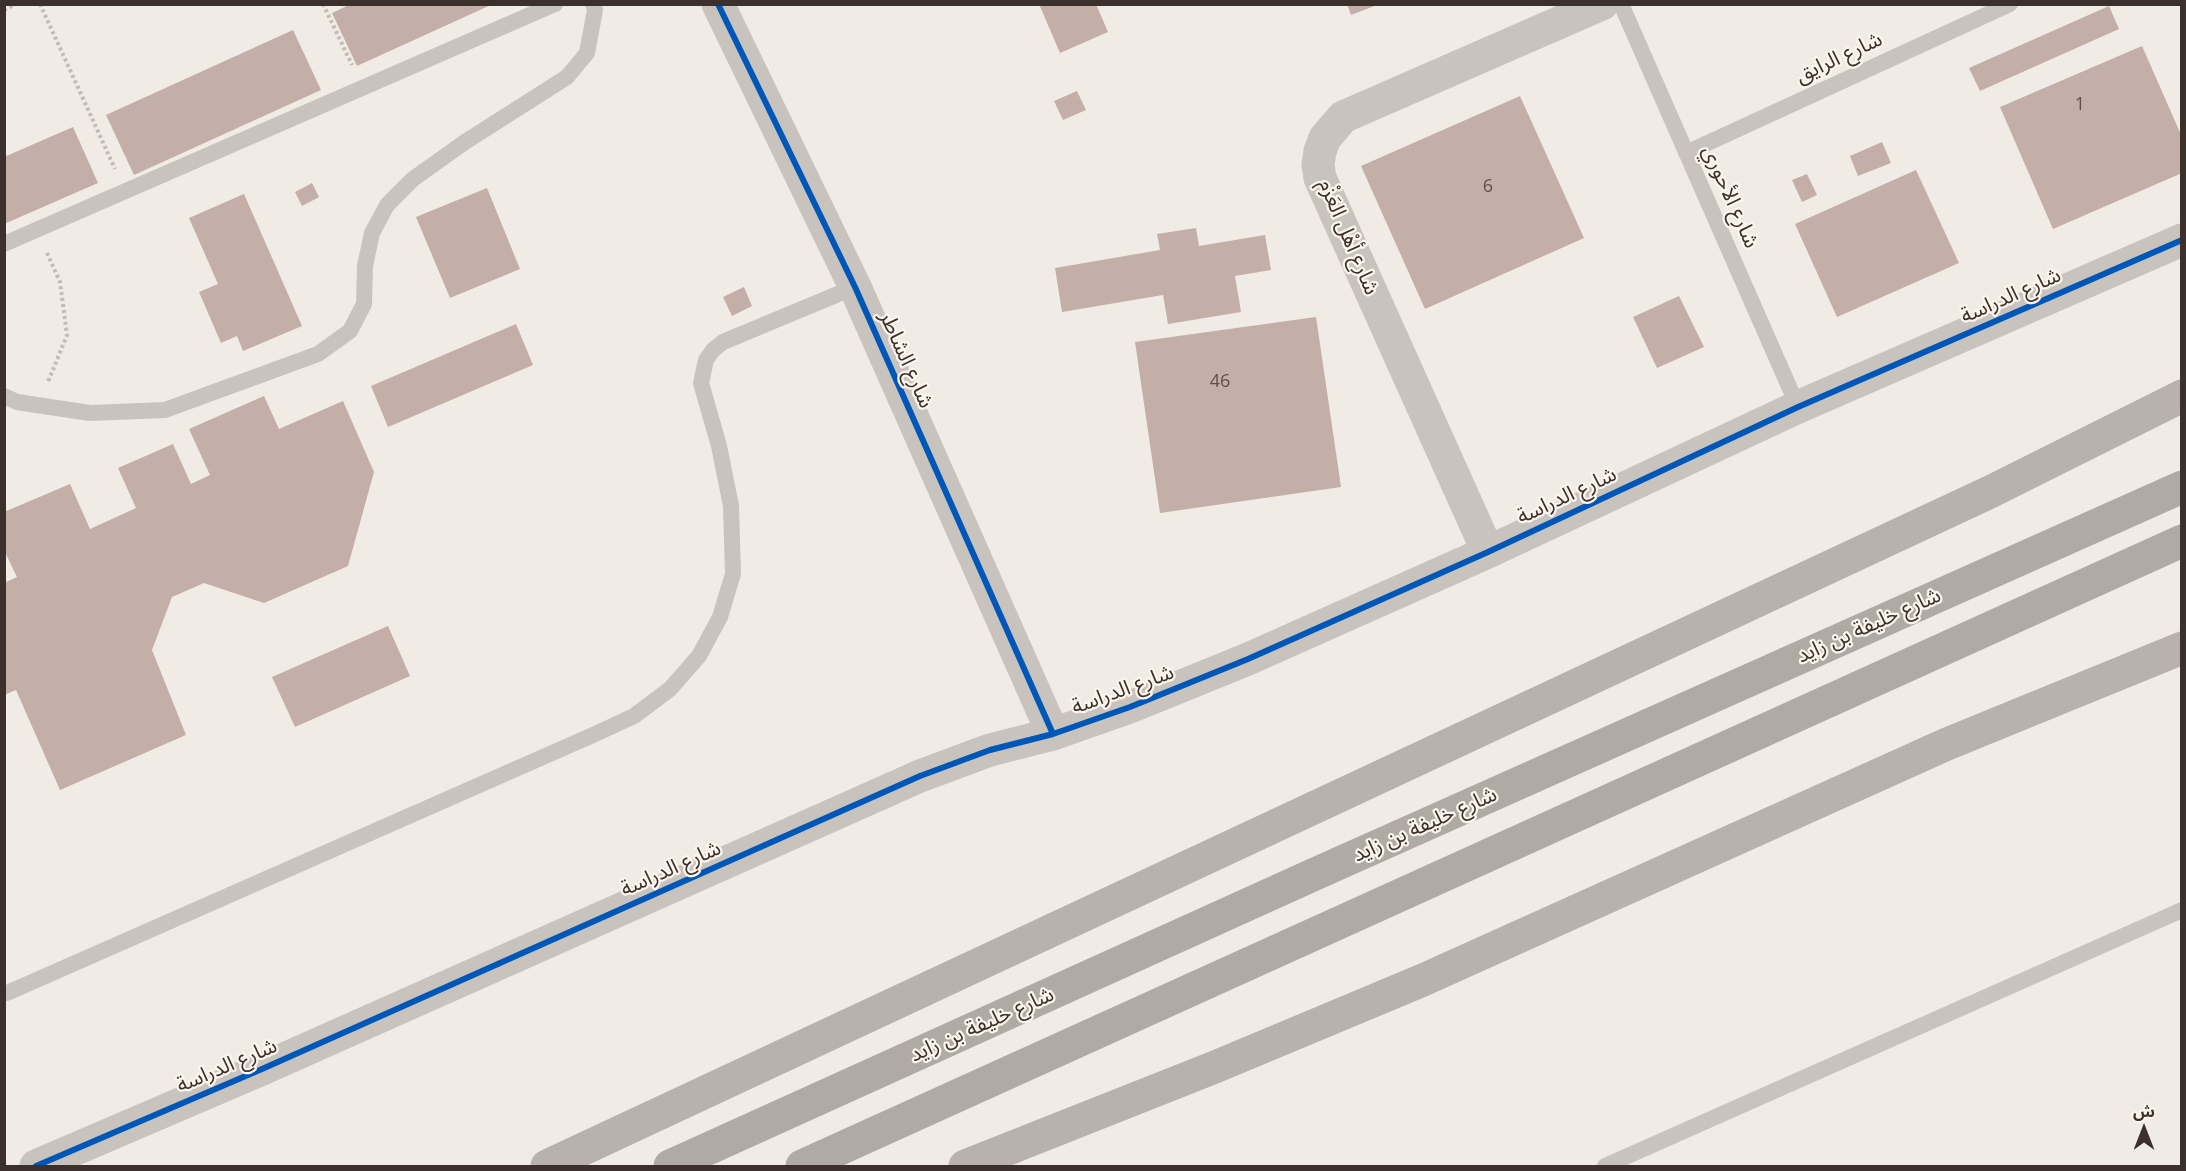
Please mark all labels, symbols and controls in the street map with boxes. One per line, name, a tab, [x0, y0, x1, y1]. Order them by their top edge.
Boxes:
street label: شارع الرايق	[1792, 27, 1886, 89]
house number: 1	[2075, 94, 2085, 116]
street label: شارع الأحوري	[1696, 142, 1764, 252]
street label: شارع أهْل العَزْم	[1312, 175, 1384, 299]
house number: 6	[1483, 176, 1493, 198]
street label: شارع الدراسة	[1957, 263, 2065, 329]
street label: شارع الشاطر	[873, 308, 939, 412]
house number: 46	[1210, 371, 1230, 393]
street label: شارع الدراسة	[1513, 462, 1621, 530]
street label: شارع خليفة بن زايد	[1793, 583, 1945, 669]
street label: شارع الدراسة	[1068, 660, 1178, 720]
street label: شارع خليفة بن زايد	[1349, 782, 1501, 868]
street label: شارع الدراسة	[617, 836, 725, 902]
street label: شارع خليفة بن زايد	[906, 982, 1058, 1068]
street label: شارع الدراسة	[173, 1034, 281, 1098]
north arrow	[2114, 1099, 2174, 1159]
text: ش	[2133, 1100, 2155, 1122]

